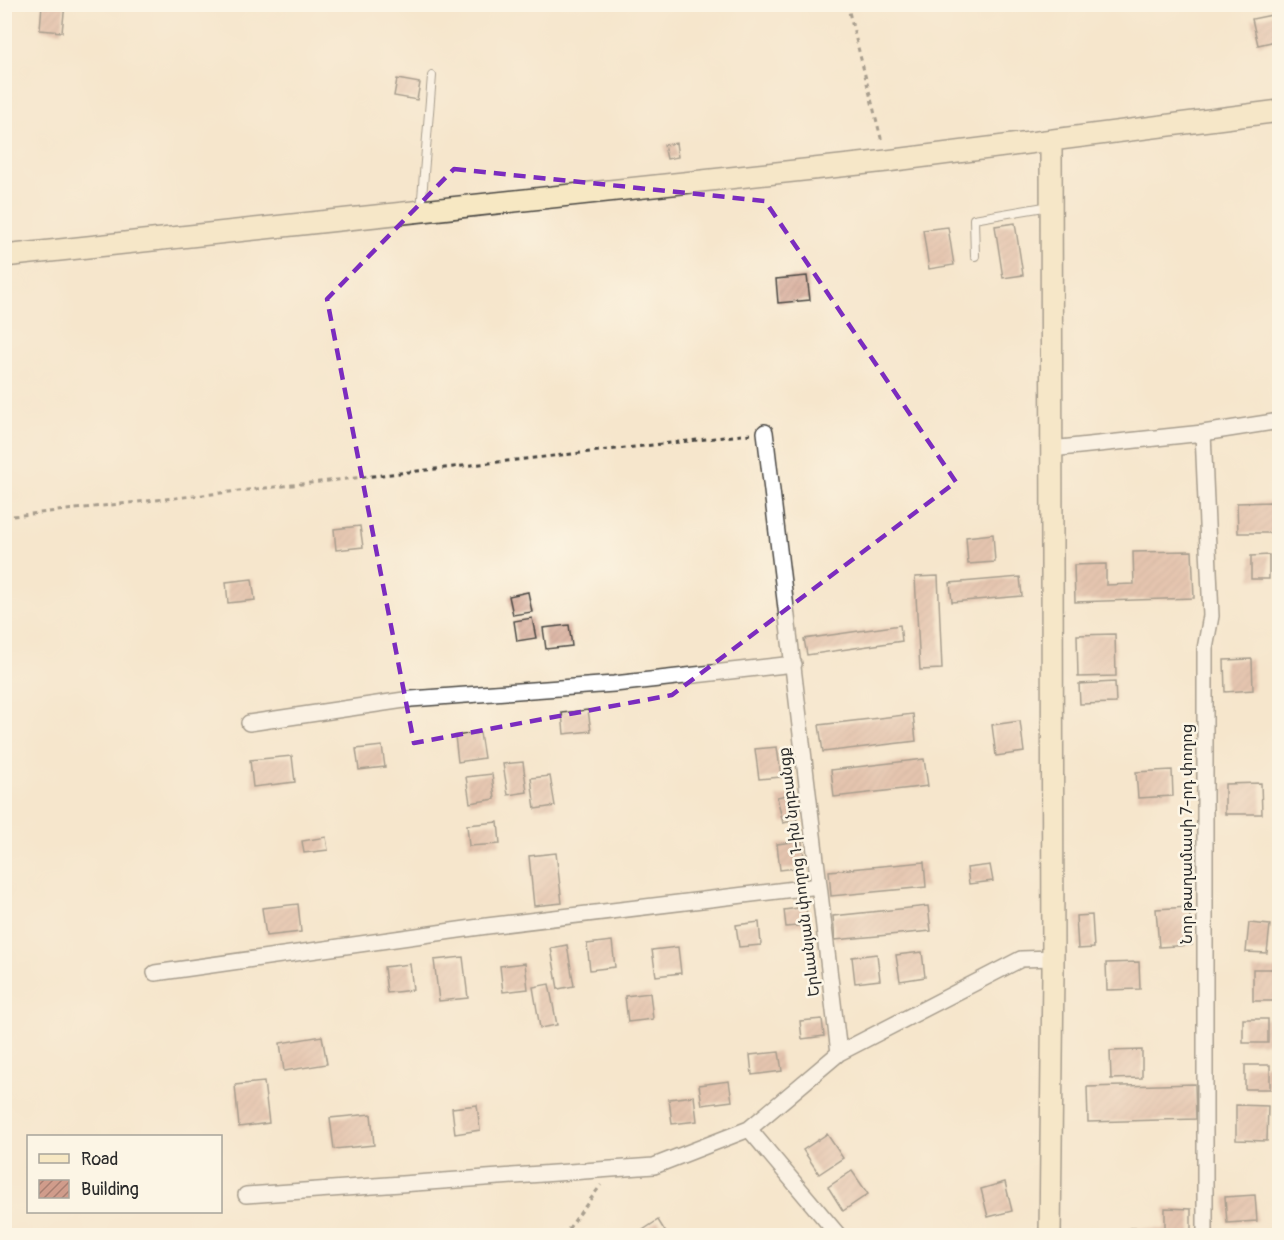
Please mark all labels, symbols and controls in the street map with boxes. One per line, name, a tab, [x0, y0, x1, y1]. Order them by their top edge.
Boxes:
street label: Նոր թաղամասի 7-րդ փողոց	[1177, 724, 1197, 944]
street label: Երևանյան փողոց 1-ին նրբանցք	[774, 746, 824, 998]
legend	[27, 1135, 222, 1213]
text: Road	[81, 1148, 118, 1171]
text: Building	[81, 1178, 139, 1201]

